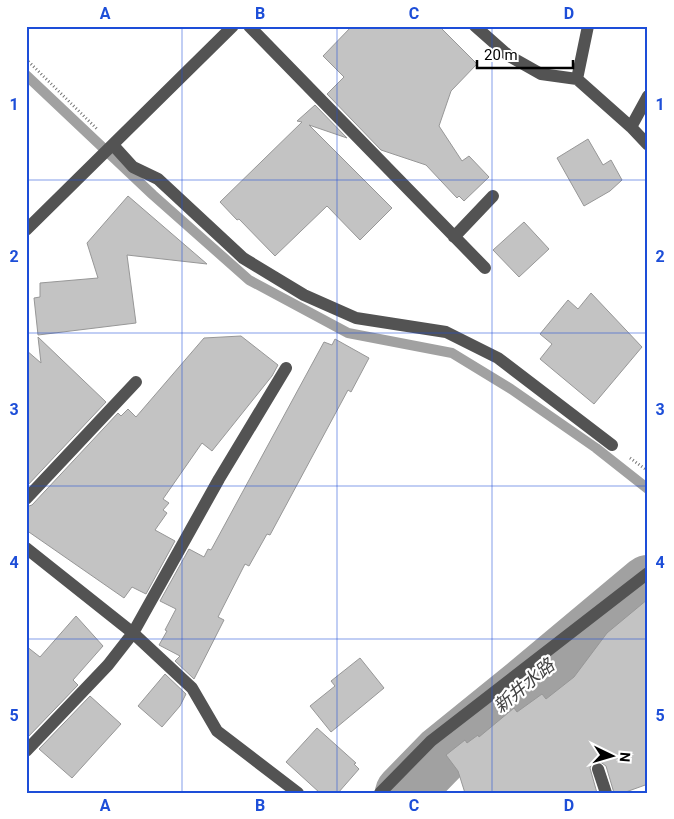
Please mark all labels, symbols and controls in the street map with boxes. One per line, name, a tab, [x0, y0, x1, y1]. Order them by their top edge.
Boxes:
text: A	[100, 4, 111, 23]
text: B	[255, 4, 265, 23]
text: C	[409, 4, 419, 23]
text: D	[564, 4, 574, 23]
scale bar	[477, 38, 573, 70]
text: 20 m	[484, 46, 518, 64]
text: 1	[9, 95, 19, 114]
text: 1	[655, 95, 665, 114]
text: 2	[9, 247, 19, 266]
text: 2	[655, 247, 665, 266]
text: 3	[9, 400, 19, 419]
text: 3	[655, 400, 665, 419]
text: 4	[9, 553, 19, 572]
text: 4	[655, 553, 665, 572]
water label: 新井水路	[489, 653, 560, 717]
text: 5	[9, 706, 19, 725]
text: 5	[655, 706, 665, 725]
north arrow	[586, 732, 636, 782]
text: N	[617, 752, 633, 763]
text: A	[100, 796, 111, 815]
text: B	[255, 796, 265, 815]
text: C	[409, 796, 419, 815]
text: D	[564, 796, 574, 815]

